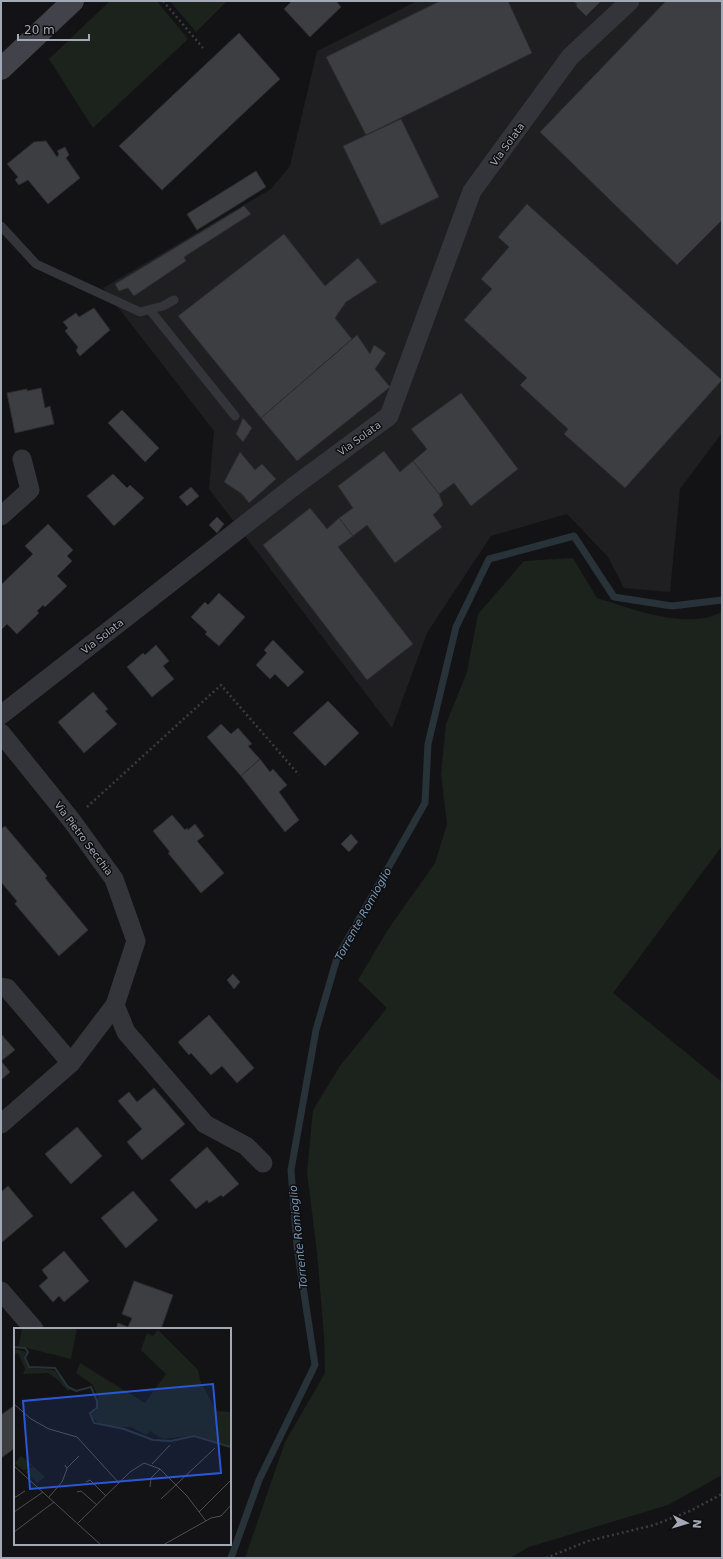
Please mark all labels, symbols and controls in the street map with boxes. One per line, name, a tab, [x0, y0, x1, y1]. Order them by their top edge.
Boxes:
scale bar	[18, 16, 89, 42]
text: 20 m	[24, 23, 55, 37]
street label: Via Solata	[488, 121, 527, 168]
street label: Via Solata	[336, 419, 383, 458]
street label: Via Solata	[79, 617, 125, 656]
street label: Via Pietro Secchia	[52, 799, 115, 877]
water label: Torrente Romioglio	[333, 865, 394, 963]
water label: Torrente Romioglio	[287, 1184, 310, 1289]
inset map	[14, 1328, 231, 1545]
north arrow	[667, 1503, 707, 1543]
text: N	[690, 1519, 703, 1529]

